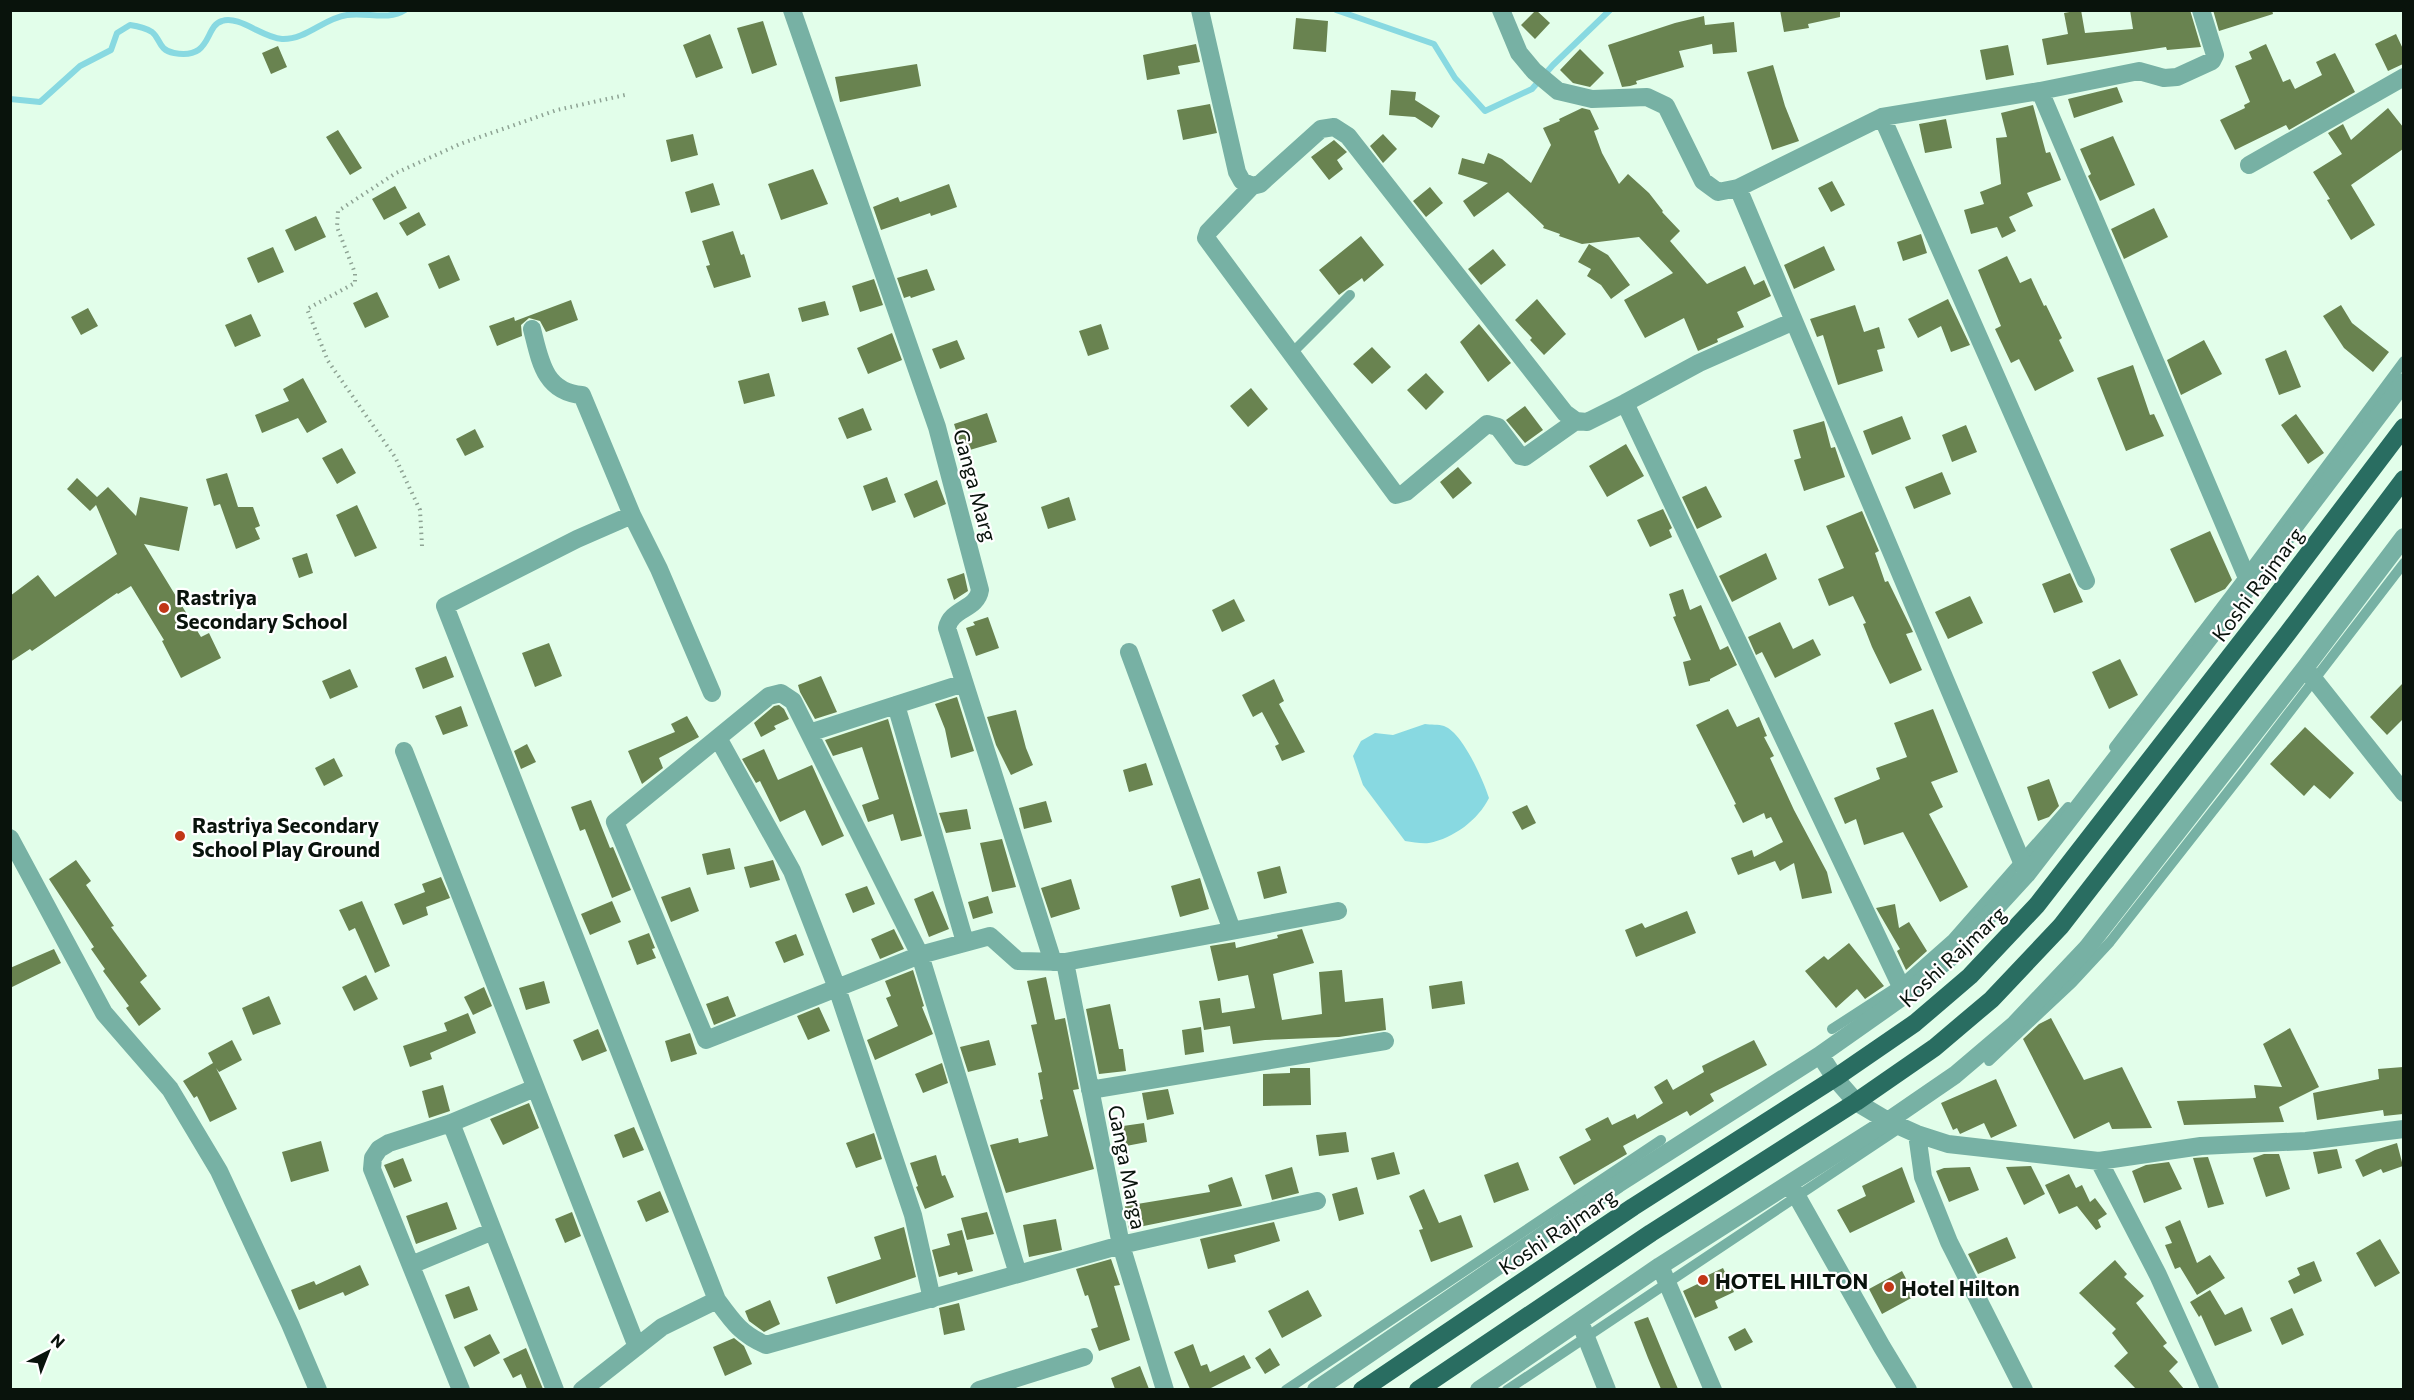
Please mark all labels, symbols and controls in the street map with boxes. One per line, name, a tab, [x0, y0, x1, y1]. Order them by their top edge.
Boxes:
street label: Ganga Marg	[949, 426, 1003, 544]
street label: Koshi Rajmarg	[2206, 522, 2308, 646]
place label: Rastriya Secondary School	[176, 584, 348, 633]
marker: Rastriya Secondary School	[157, 601, 171, 615]
place label: Rastriya Secondary School Play Ground	[192, 812, 380, 861]
marker: Rastriya Secondary School Play Ground	[173, 829, 187, 843]
street label: Koshi Rajmarg	[1894, 900, 2010, 1012]
street label: Ganga Marga	[1104, 1103, 1152, 1231]
street label: Koshi Rajmarg	[1494, 1183, 1620, 1279]
place label: HOTEL HILTON	[1715, 1268, 1868, 1293]
marker: HOTEL HILTON	[1696, 1273, 1710, 1287]
place label: Hotel Hilton	[1901, 1275, 2020, 1300]
marker: Hotel Hilton	[1882, 1280, 1896, 1294]
north arrow	[18, 1322, 78, 1382]
text: N	[48, 1329, 69, 1352]

